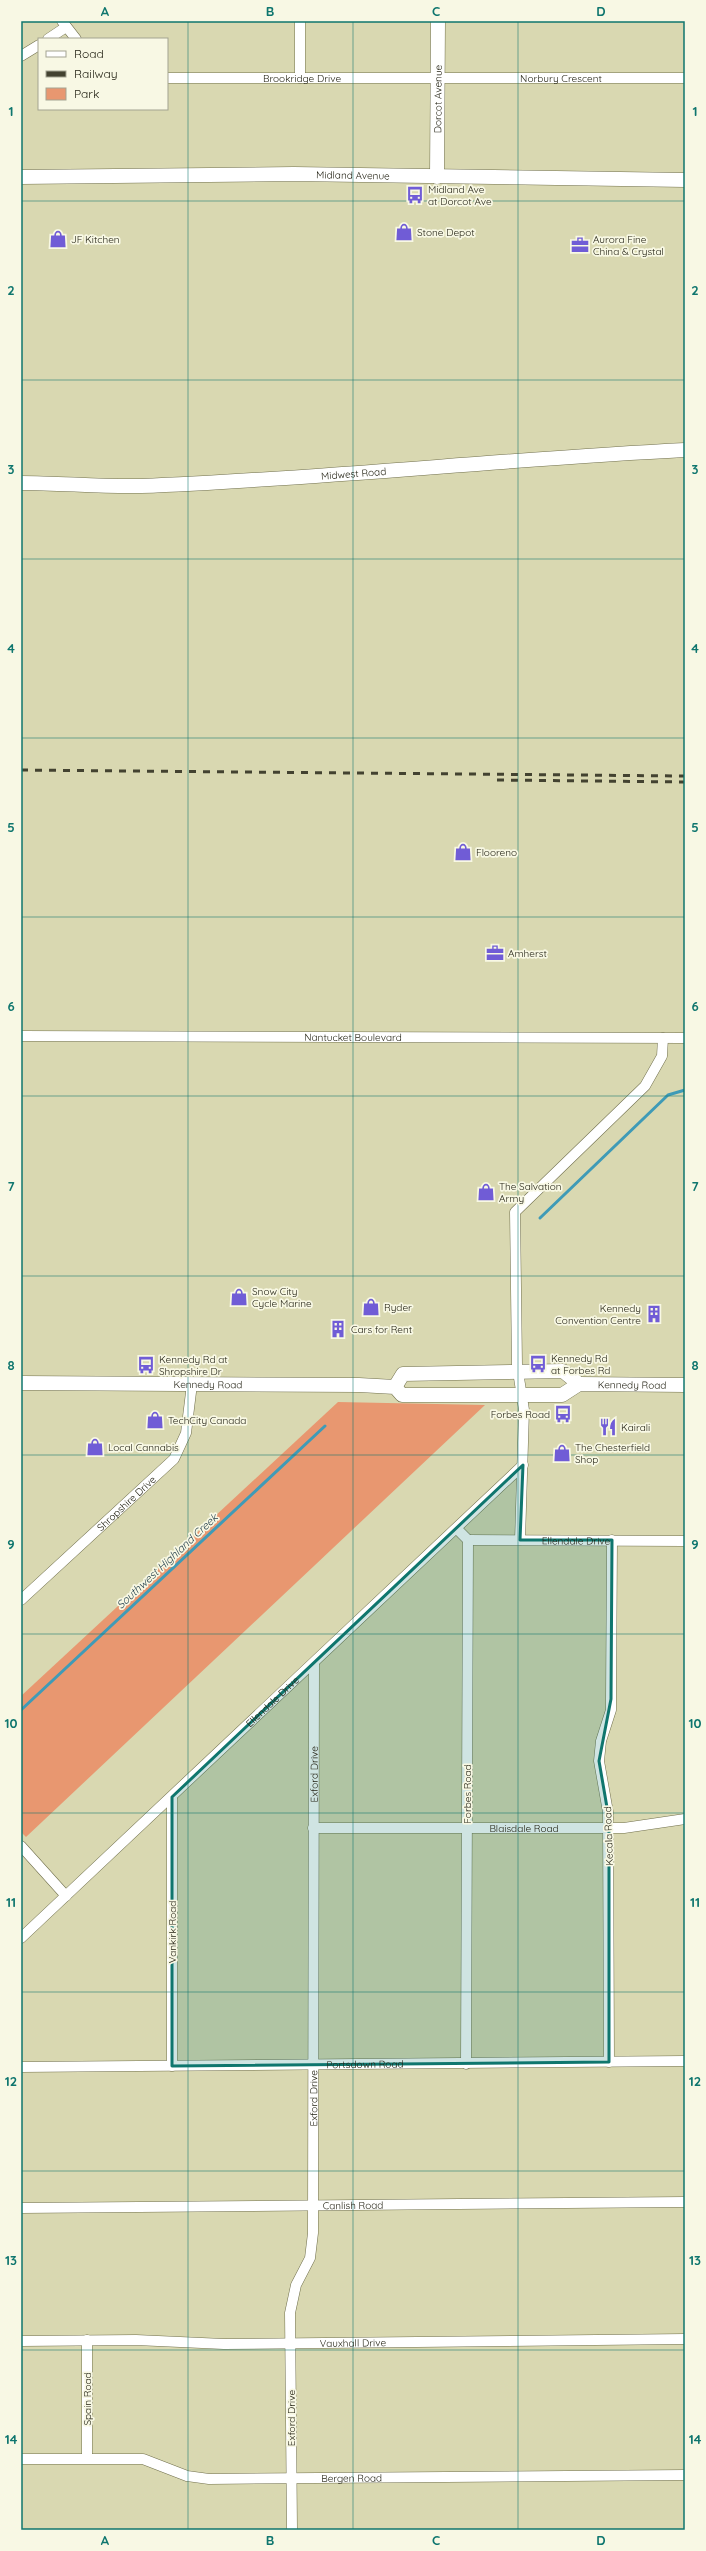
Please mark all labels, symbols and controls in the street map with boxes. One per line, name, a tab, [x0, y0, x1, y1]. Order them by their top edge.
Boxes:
text: A	[101, 3, 110, 19]
text: B	[266, 3, 274, 19]
text: C	[432, 3, 440, 19]
text: D	[596, 3, 606, 19]
legend	[38, 38, 168, 110]
text: Road	[74, 46, 104, 61]
street label: Dorcot Avenue	[431, 64, 445, 133]
text: Railway	[74, 66, 118, 81]
street label: Brookridge Drive	[263, 72, 341, 85]
street label: Norbury Crescent	[520, 72, 603, 85]
text: Park	[74, 86, 99, 101]
text: 1	[8, 103, 14, 119]
text: 1	[692, 103, 698, 119]
street label: Midland Avenue	[316, 168, 390, 182]
place label: Midland Ave at Dorcot Ave	[428, 183, 492, 208]
bus stop icon: Midland Ave at Dorcot Ave	[405, 185, 425, 205]
shop icon: Stone Depot	[394, 222, 414, 242]
place label: Stone Depot	[417, 226, 475, 239]
shop icon: JF Kitchen	[48, 229, 68, 249]
place label: JF Kitchen	[71, 233, 120, 246]
place label: Aurora Fine China & Crystal	[593, 233, 664, 258]
office icon: Aurora Fine China & Crystal	[570, 235, 590, 255]
text: 2	[7, 282, 15, 298]
text: 2	[691, 282, 699, 298]
text: 3	[8, 461, 15, 477]
text: 3	[692, 461, 699, 477]
street label: Midwest Road	[321, 465, 387, 483]
text: 4	[7, 640, 15, 656]
text: 4	[691, 640, 699, 656]
text: 5	[7, 819, 15, 835]
text: 5	[691, 819, 699, 835]
shop icon: Flooreno	[453, 842, 473, 862]
place label: Flooreno	[476, 846, 517, 859]
office icon: Amherst	[485, 943, 505, 963]
place label: Amherst	[508, 947, 547, 960]
text: 6	[7, 998, 15, 1014]
text: 6	[691, 998, 699, 1014]
street label: Nantucket Boulevard	[304, 1031, 402, 1044]
text: 7	[7, 1178, 15, 1194]
text: 7	[691, 1178, 699, 1194]
place label: The Salvation Army	[499, 1180, 562, 1205]
shop icon: The Salvation Army	[476, 1182, 496, 1202]
place label: Snow City Cycle Marine	[252, 1285, 312, 1310]
shop icon: Snow City Cycle Marine	[229, 1287, 249, 1307]
shop icon: Ryder	[361, 1297, 381, 1317]
place label: Ryder	[384, 1301, 412, 1314]
place label: Kennedy Convention Centre	[555, 1302, 641, 1327]
building icon: Kennedy Convention Centre	[644, 1304, 664, 1324]
building icon: Cars for Rent	[328, 1319, 348, 1339]
place label: Cars for Rent	[351, 1323, 413, 1336]
place label: Kennedy Rd at Forbes Rd	[551, 1352, 610, 1377]
place label: Kennedy Rd at Shropshire Dr	[159, 1353, 228, 1378]
bus stop icon: Kennedy Rd at Forbes Rd	[528, 1354, 548, 1374]
bus stop icon: Kennedy Rd at Shropshire Dr	[136, 1355, 156, 1375]
text: 8	[7, 1357, 15, 1373]
text: 8	[691, 1357, 699, 1373]
street label: Kennedy Road	[174, 1378, 242, 1391]
street label: Kennedy Road	[598, 1378, 666, 1392]
bus stop icon: Forbes Road	[553, 1404, 573, 1424]
place label: Forbes Road	[491, 1408, 550, 1421]
shop icon: TechCity Canada	[145, 1410, 165, 1430]
place label: TechCity Canada	[168, 1414, 246, 1427]
restaurant icon: Kairali	[598, 1417, 618, 1437]
place label: Kairali	[621, 1421, 650, 1434]
shop icon: Local Cannabis	[85, 1437, 105, 1457]
place label: Local Cannabis	[108, 1441, 179, 1454]
place label: The Chesterfield Shop	[575, 1441, 650, 1466]
shop icon: The Chesterfield Shop	[552, 1443, 572, 1463]
street label: Shropshire Drive	[94, 1473, 159, 1534]
water label: Southwest Highland Creek	[113, 1510, 221, 1612]
street label: Ellendale Drive	[542, 1534, 611, 1548]
text: 9	[7, 1536, 15, 1552]
text: 9	[691, 1536, 699, 1552]
street label: Ellendale Drive	[243, 1673, 302, 1730]
text: 10	[4, 1715, 18, 1731]
text: 10	[688, 1715, 702, 1731]
street label: Exford Drive	[308, 1746, 321, 1802]
street label: Forbes Road	[461, 1764, 474, 1824]
street label: Kecala Road	[601, 1806, 616, 1866]
street label: Blaisdale Road	[489, 1822, 559, 1835]
text: 11	[6, 1894, 16, 1910]
text: 11	[690, 1894, 700, 1910]
street label: Vankirk Road	[166, 1901, 179, 1963]
street label: Portsdown Road	[326, 2058, 404, 2071]
street label: Exford Drive	[307, 2070, 320, 2126]
text: 12	[5, 2073, 17, 2089]
text: 12	[689, 2073, 701, 2089]
street label: Canlish Road	[323, 2199, 383, 2212]
text: 13	[5, 2252, 17, 2268]
text: 13	[689, 2252, 701, 2268]
street label: Vauxhall Drive	[320, 2336, 386, 2350]
street label: Spain Road	[81, 2372, 94, 2426]
street label: Exford Drive	[285, 2390, 298, 2446]
text: 14	[5, 2431, 18, 2447]
text: 14	[689, 2431, 702, 2447]
street label: Bergen Road	[321, 2472, 382, 2485]
text: A	[101, 2532, 110, 2548]
text: B	[266, 2532, 274, 2548]
text: C	[432, 2532, 440, 2548]
text: D	[596, 2532, 606, 2548]

